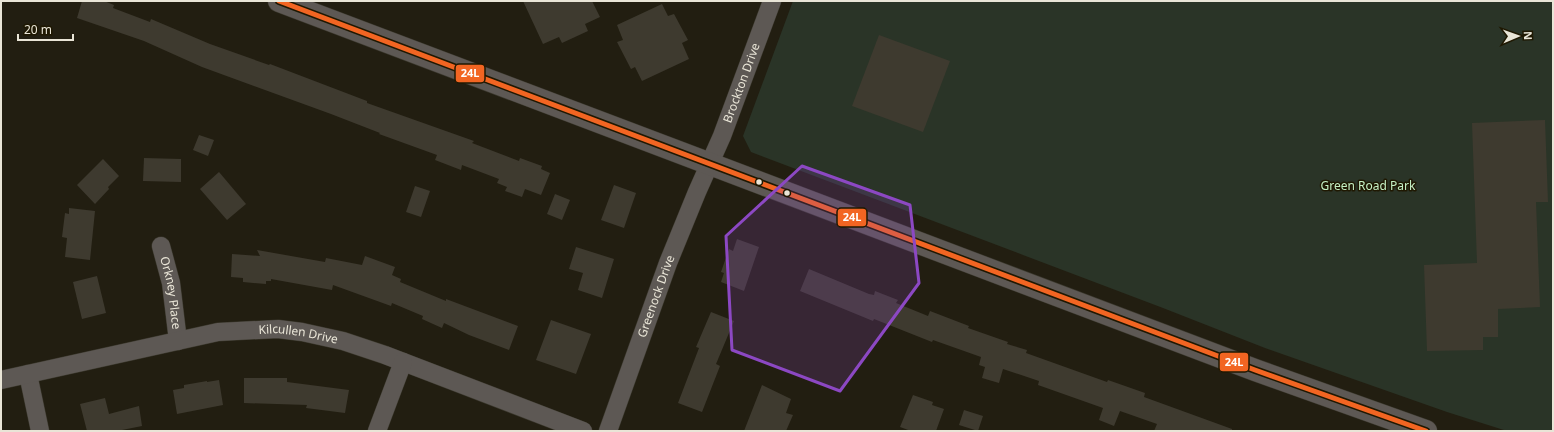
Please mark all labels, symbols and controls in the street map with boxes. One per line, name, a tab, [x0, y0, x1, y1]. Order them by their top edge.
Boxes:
scale bar	[18, 16, 73, 42]
north arrow	[1498, 16, 1538, 56]
text: 20 m	[24, 21, 52, 38]
text: N	[1521, 31, 1536, 40]
street label: Brockton Drive	[719, 40, 764, 125]
line badge: 24L	[455, 64, 485, 83]
text: 24L	[461, 65, 479, 80]
unlabelled marker	[754, 177, 764, 187]
park label: Green Road Park	[1321, 177, 1416, 194]
unlabelled marker	[782, 188, 792, 198]
line badge: 24L	[837, 208, 867, 227]
text: 24L	[843, 209, 861, 224]
street label: Greenock Drive	[633, 252, 679, 340]
street label: Orkney Place	[156, 254, 186, 330]
street label: Kilcullen Drive	[258, 320, 340, 348]
line badge: 24L	[1219, 352, 1249, 372]
text: 24L	[1225, 354, 1243, 369]

